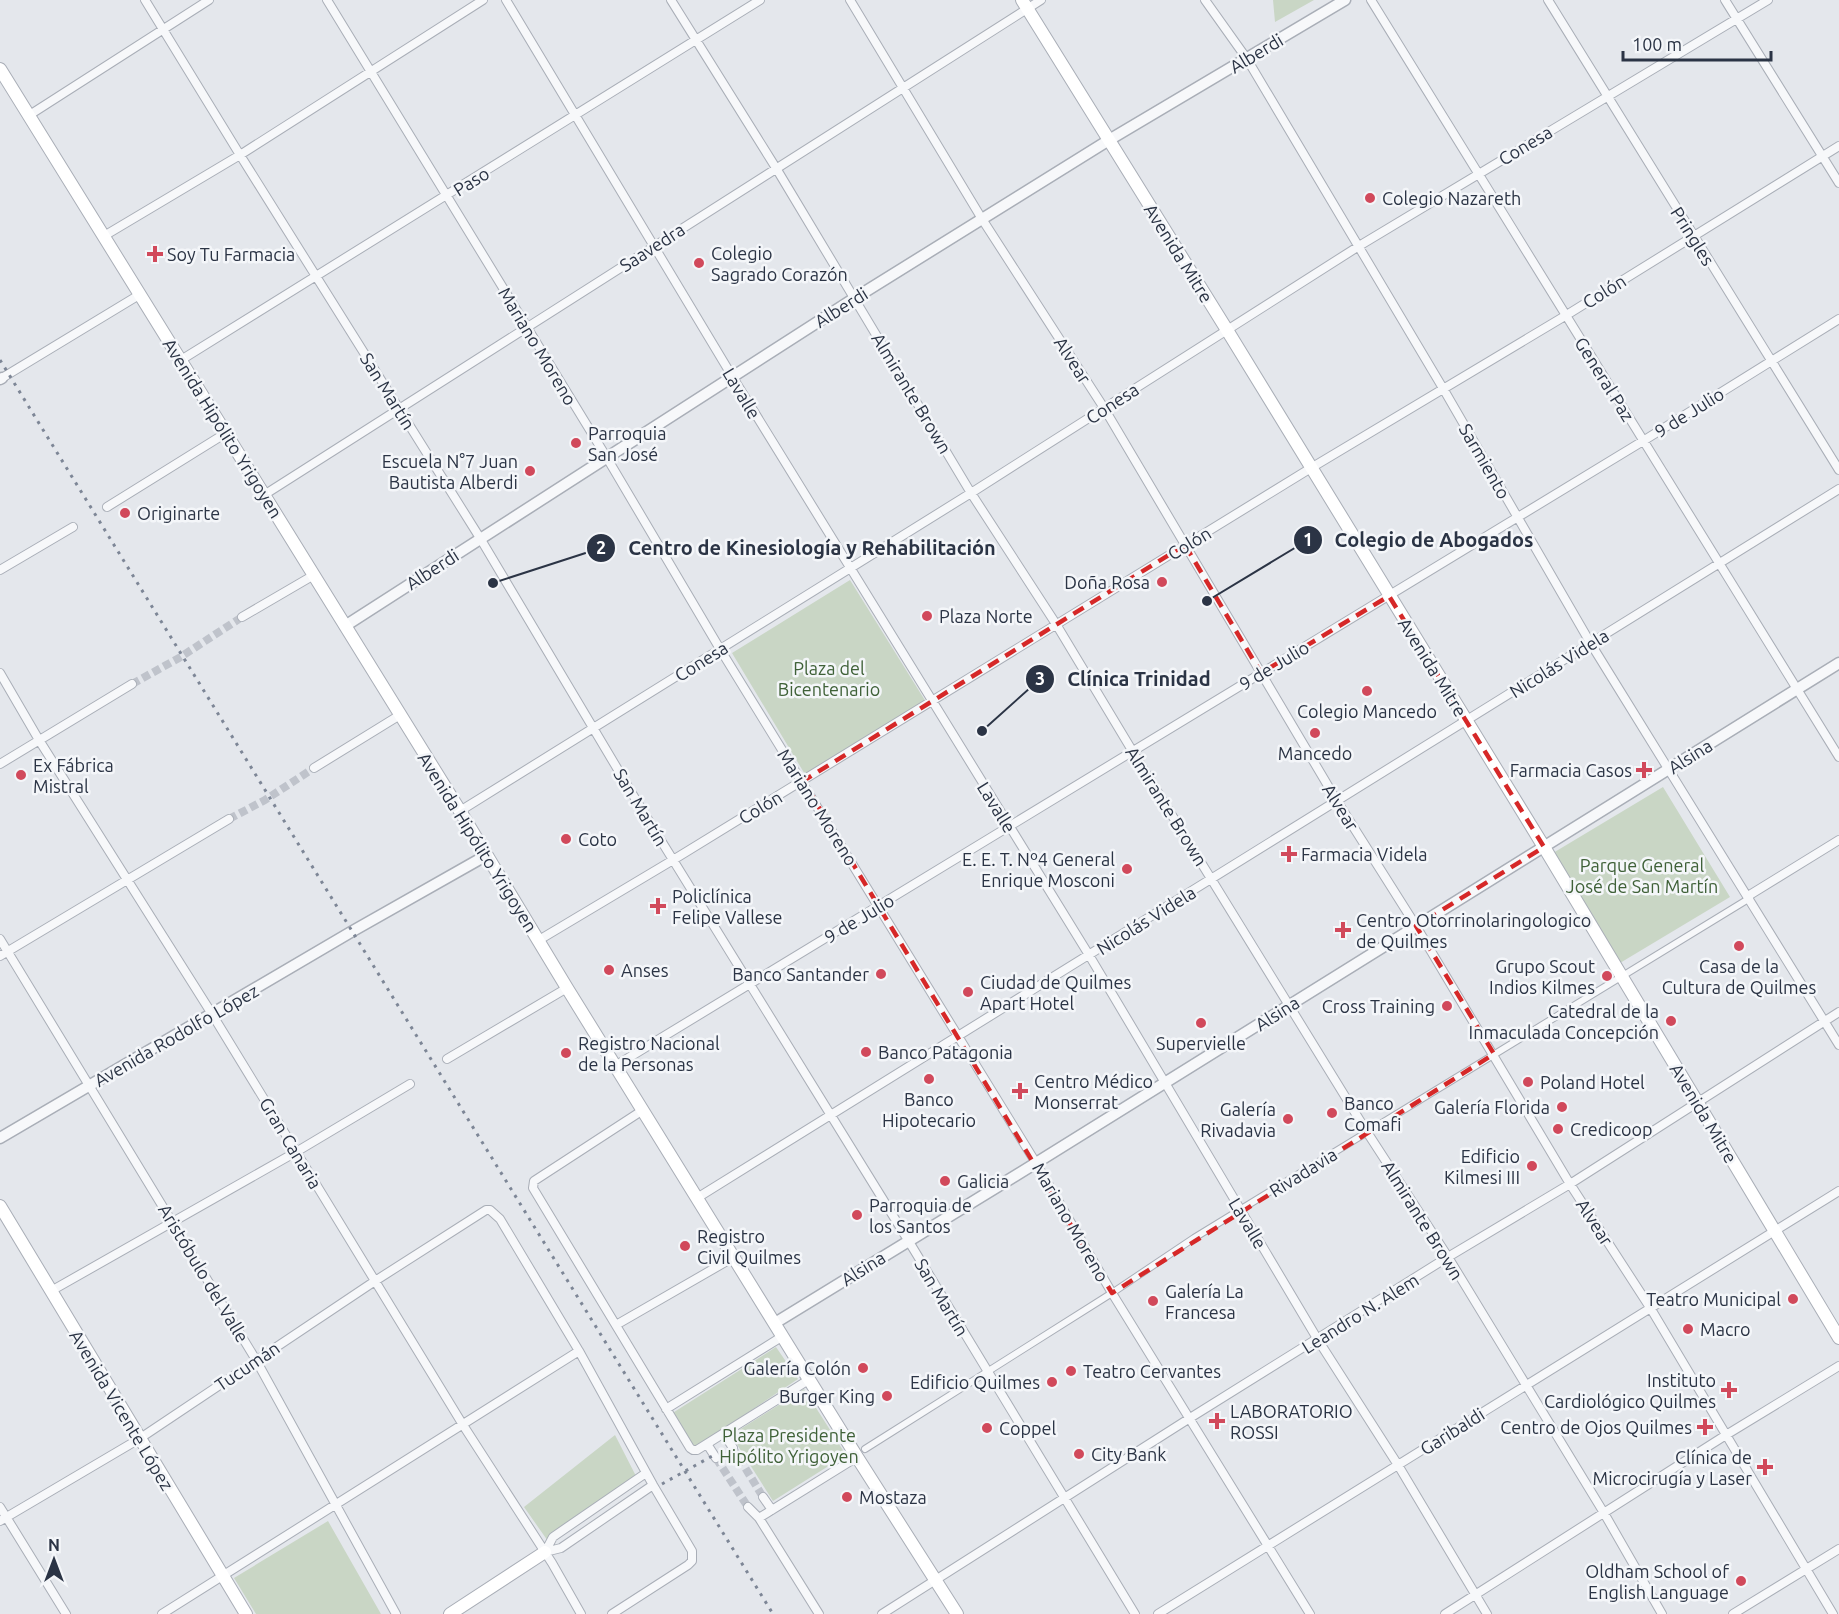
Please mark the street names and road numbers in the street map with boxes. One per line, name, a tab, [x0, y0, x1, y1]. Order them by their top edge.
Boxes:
street label: Alberdi	[1226, 29, 1286, 77]
street label: Conesa	[1495, 121, 1555, 169]
street label: Paso	[450, 162, 492, 200]
street label: Avenida Mitre	[1141, 200, 1217, 306]
street label: Pringles	[1667, 203, 1719, 269]
street label: Saavedra	[616, 219, 688, 275]
street label: Colón	[1579, 270, 1629, 312]
street label: Mariano Moreno	[495, 283, 581, 409]
street label: Alberdi	[811, 283, 871, 331]
street label: Almirante Brown	[868, 329, 956, 457]
street label: Alvear	[1051, 333, 1095, 387]
street label: General Paz	[1571, 333, 1639, 425]
street label: Avenida Hipólito Yrigoyen	[159, 334, 287, 522]
street label: San Martín	[357, 349, 419, 433]
street label: Lavalle	[719, 364, 765, 422]
street label: Conesa	[1082, 379, 1142, 427]
street label: 9 de Julio	[1651, 383, 1727, 441]
street label: Sarmiento	[1456, 420, 1514, 502]
street label: Colón	[1164, 522, 1214, 564]
street label: Alberdi	[402, 545, 462, 593]
street label: Avenida Mitre	[1395, 614, 1471, 720]
street label: Nicolás Videla	[1506, 625, 1612, 701]
street label: 9 de Julio	[1236, 636, 1312, 694]
street label: Conesa	[671, 637, 731, 685]
street label: Alsina	[1664, 735, 1716, 777]
street label: Almirante Brown	[1122, 743, 1212, 869]
street label: Mariano Moreno	[774, 745, 862, 869]
street label: Avenida Hipólito Yrigoyen	[414, 748, 542, 936]
street label: San Martín	[610, 765, 672, 849]
street label: Lavalle	[974, 778, 1020, 836]
street label: Alvear	[1319, 780, 1363, 834]
street label: Colón	[735, 786, 785, 828]
street label: Nicolás Videla	[1093, 882, 1199, 958]
street label: 9 de Julio	[821, 889, 897, 947]
street label: Avenida Rodolfo López	[90, 980, 262, 1090]
street label: Alsina	[1251, 992, 1303, 1034]
street label: Avenida Mitre	[1666, 1060, 1742, 1166]
street label: Gran Canaria	[256, 1094, 326, 1192]
street label: Rivadavia	[1266, 1143, 1340, 1201]
street label: Almirante Brown	[1378, 1157, 1468, 1283]
street label: Mariano Moreno	[1029, 1159, 1113, 1285]
street label: Lavalle	[1225, 1194, 1271, 1252]
street label: Alvear	[1573, 1195, 1617, 1249]
street label: Aristóbulo del Valle	[155, 1200, 253, 1346]
street label: Alsina	[837, 1247, 889, 1289]
street label: San Martín	[911, 1255, 973, 1339]
street label: Leandro N. Alem	[1298, 1269, 1422, 1357]
street label: Avenida Vicente López	[66, 1326, 178, 1494]
street label: Tucumán	[211, 1337, 283, 1395]
street label: Garibaldi	[1416, 1403, 1488, 1459]

